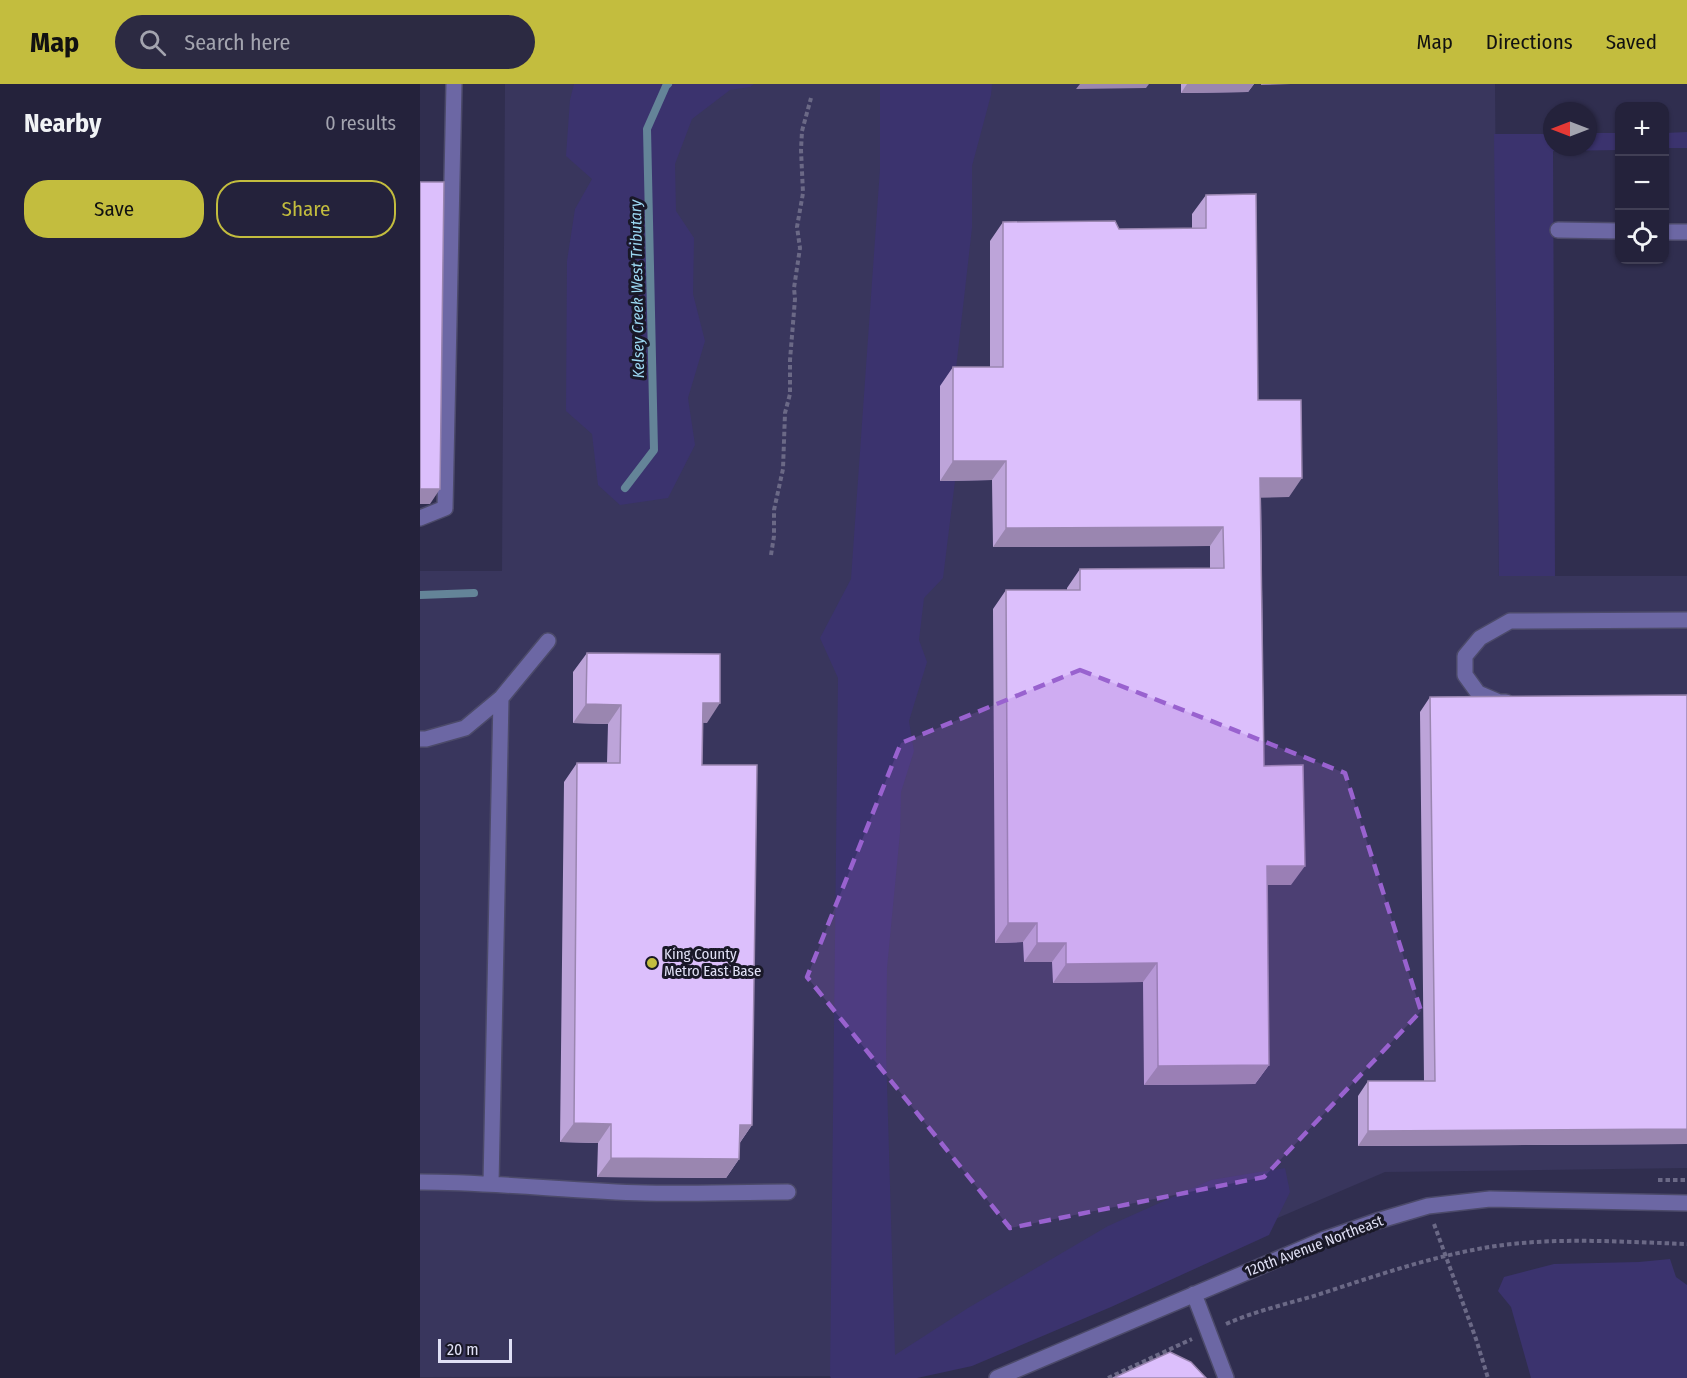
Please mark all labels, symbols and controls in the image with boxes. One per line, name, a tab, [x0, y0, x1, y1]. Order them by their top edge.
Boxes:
search box	[115, 15, 535, 69]
text: Map	[30, 26, 79, 59]
icon: search	[136, 26, 169, 59]
text: Search here	[184, 29, 290, 56]
text: Map	[1416, 29, 1453, 55]
text: Directions	[1486, 29, 1573, 55]
text: Saved	[1606, 29, 1657, 55]
north arrow	[1543, 102, 1597, 156]
map controls	[1615, 102, 1669, 264]
button: +	[1615, 102, 1669, 156]
text: Nearby	[24, 108, 101, 139]
text: 0 results	[325, 111, 396, 135]
button: −	[1615, 156, 1669, 210]
button: Save	[24, 180, 204, 238]
button: Share	[216, 180, 396, 238]
water label: Kelsey Creek West Tributary	[626, 199, 648, 379]
button: locate	[1615, 210, 1669, 264]
place label: King County Metro East Base	[664, 945, 761, 980]
marker: King County Metro East Base	[645, 956, 659, 970]
street label: 120th Avenue Northeast	[1243, 1211, 1386, 1281]
scale bar	[438, 1336, 512, 1364]
text: 20 m	[447, 1340, 478, 1359]

